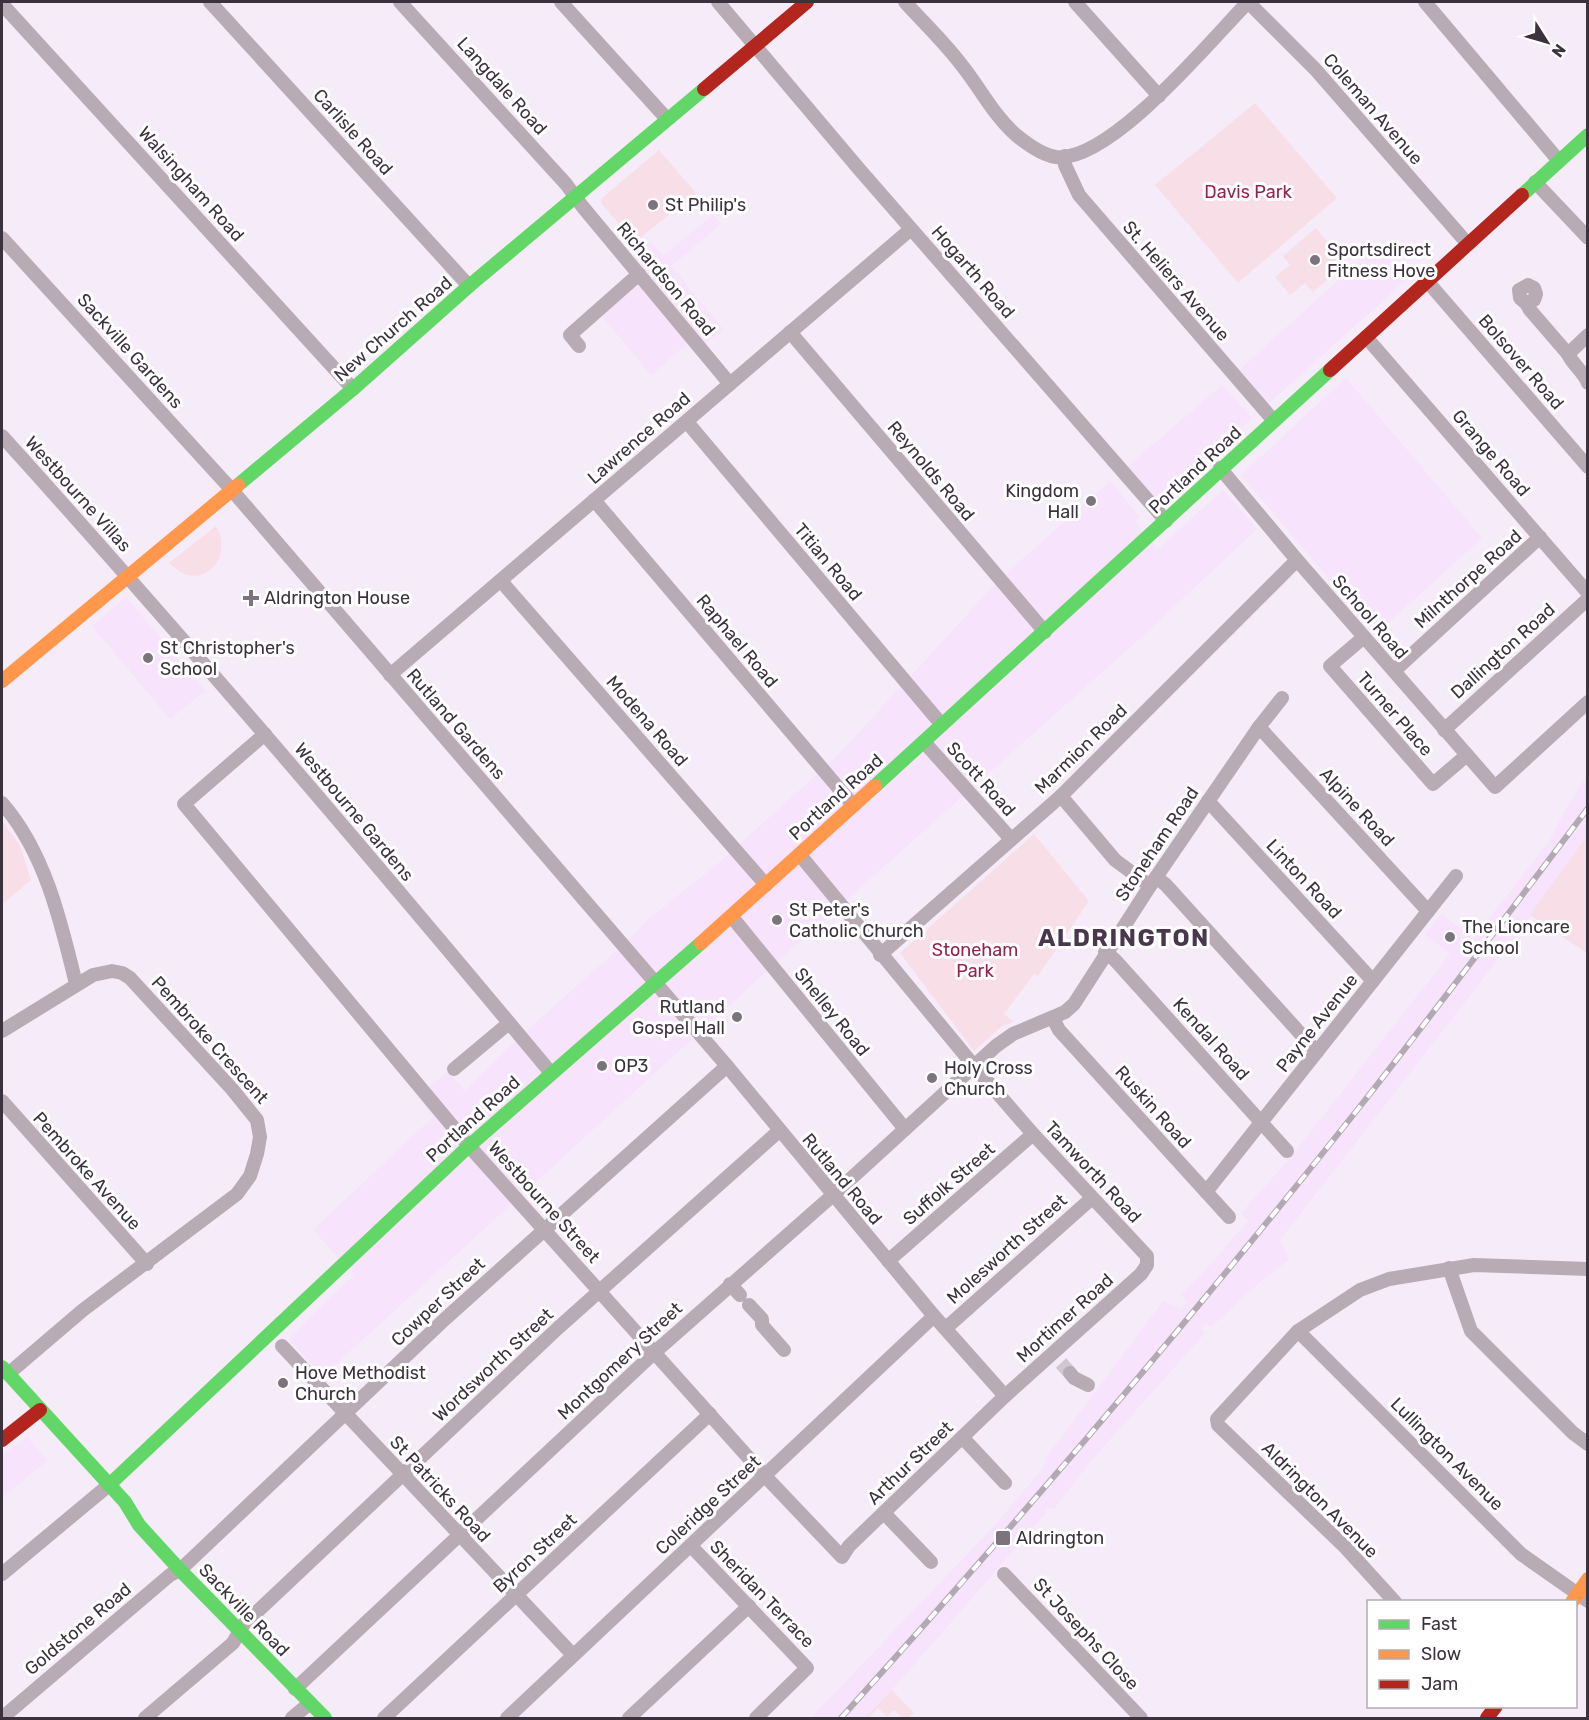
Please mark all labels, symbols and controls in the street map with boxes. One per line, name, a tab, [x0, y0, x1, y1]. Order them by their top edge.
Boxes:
north arrow	[1517, 12, 1577, 72]
street label: Langdale Road	[452, 33, 552, 139]
text: N	[1548, 40, 1570, 61]
street label: Coleman Avenue	[1319, 49, 1427, 169]
street label: Carlisle Road	[309, 84, 397, 180]
street label: Walsingham Road	[133, 122, 249, 246]
park label: Davis Park	[1204, 181, 1292, 203]
place label: St Philip's	[665, 194, 746, 216]
marker: St Philip's	[646, 198, 660, 212]
street label: St. Heliers Avenue	[1118, 216, 1234, 346]
street label: Richardson Road	[612, 218, 720, 340]
street label: Hogarth Road	[927, 221, 1019, 323]
place label: Sportsdirect Fitness Hove	[1327, 239, 1435, 282]
marker: Sportsdirect Fitness Hove	[1308, 253, 1322, 267]
street label: New Church Road	[329, 272, 457, 386]
street label: Sackville Gardens	[72, 289, 188, 413]
street label: Bolsover Road	[1474, 310, 1568, 414]
street label: Lawrence Road	[583, 387, 695, 489]
street label: Grange Road	[1447, 405, 1535, 501]
street label: Reynolds Road	[883, 416, 979, 526]
street label: Portland Road	[1144, 421, 1246, 519]
street label: Westbourne Villas	[20, 432, 136, 556]
place label: Kingdom Hall	[1005, 480, 1079, 523]
marker: Kingdom Hall	[1084, 494, 1098, 508]
street label: Titian Road	[789, 519, 867, 605]
street label: Milnthorpe Road	[1410, 525, 1526, 633]
street label: School Road	[1328, 570, 1412, 664]
place label: Aldrington House	[264, 587, 410, 609]
marker: Aldrington House	[242, 589, 260, 607]
street label: Raphael Road	[692, 590, 782, 692]
street label: Dallington Road	[1446, 599, 1560, 703]
place label: St Christopher's School	[160, 637, 295, 680]
marker: St Christopher's School	[141, 651, 155, 665]
street label: Rutland Gardens	[402, 664, 510, 784]
street label: Turner Place	[1352, 667, 1438, 761]
street label: Modena Road	[602, 671, 692, 771]
street label: Marmion Road	[1030, 700, 1132, 798]
street label: Scott Road	[942, 737, 1020, 821]
street label: Westbourne Gardens	[290, 738, 418, 886]
street label: Portland Road	[785, 749, 887, 845]
street label: Alpine Road	[1315, 763, 1399, 851]
street label: Stoneham Road	[1111, 782, 1203, 906]
street label: Linton Road	[1262, 835, 1346, 923]
place label: St Peter's Catholic Church	[789, 899, 924, 942]
marker: St Peter's Catholic Church	[770, 913, 784, 927]
place label: The Lioncare School	[1462, 916, 1570, 959]
district label: ALDRINGTON	[1038, 924, 1210, 952]
marker: The Lioncare School	[1443, 930, 1457, 944]
park label: Stoneham Park	[932, 939, 1018, 982]
street label: Shelley Road	[790, 963, 874, 1061]
street label: Payne Avenue	[1272, 969, 1362, 1077]
street label: Pembroke Crescent	[147, 972, 273, 1108]
street label: Kendal Road	[1168, 993, 1254, 1085]
place label: Rutland Gospel Hall	[632, 996, 725, 1039]
marker: Rutland Gospel Hall	[730, 1010, 744, 1024]
place label: OP3	[614, 1055, 648, 1077]
place label: Holy Cross Church	[944, 1057, 1033, 1100]
marker: OP3	[595, 1059, 609, 1073]
street label: Ruskin Road	[1110, 1061, 1196, 1153]
street label: Portland Road	[422, 1071, 524, 1167]
marker: Holy Cross Church	[925, 1071, 939, 1085]
street label: Pembroke Avenue	[28, 1107, 146, 1235]
street label: Tamworth Road	[1040, 1117, 1146, 1227]
street label: Rutland Road	[797, 1129, 887, 1229]
street label: Westbourne Street	[483, 1136, 605, 1268]
street label: Suffolk Street	[899, 1138, 999, 1230]
street label: Molesworth Street	[942, 1189, 1072, 1309]
street label: Cowper Street	[387, 1253, 489, 1351]
street label: Mortimer Road	[1012, 1269, 1118, 1367]
street label: Montgomery Street	[553, 1298, 687, 1424]
street label: Wordsworth Street	[428, 1304, 558, 1426]
place label: Hove Methodist Church	[295, 1362, 426, 1405]
marker: Hove Methodist Church	[276, 1376, 290, 1390]
street label: Lullington Avenue	[1386, 1393, 1508, 1515]
street label: Arthur Street	[863, 1417, 957, 1509]
street label: St Patricks Road	[385, 1431, 495, 1547]
street label: Aldrington Avenue	[1257, 1437, 1383, 1563]
street label: Coleridge Street	[651, 1451, 765, 1559]
street label: Byron Street	[489, 1509, 581, 1597]
place label: Aldrington	[1016, 1527, 1104, 1549]
marker: Aldrington	[994, 1529, 1012, 1547]
street label: Sheridan Terrace	[705, 1536, 819, 1652]
street label: Sackville Road	[194, 1559, 294, 1661]
street label: St Josephs Close	[1029, 1574, 1143, 1694]
street label: Goldstone Road	[20, 1578, 136, 1680]
legend	[1367, 1600, 1577, 1708]
text: Fast	[1421, 1613, 1457, 1635]
text: Slow	[1421, 1643, 1461, 1665]
text: Jam	[1421, 1673, 1458, 1695]

